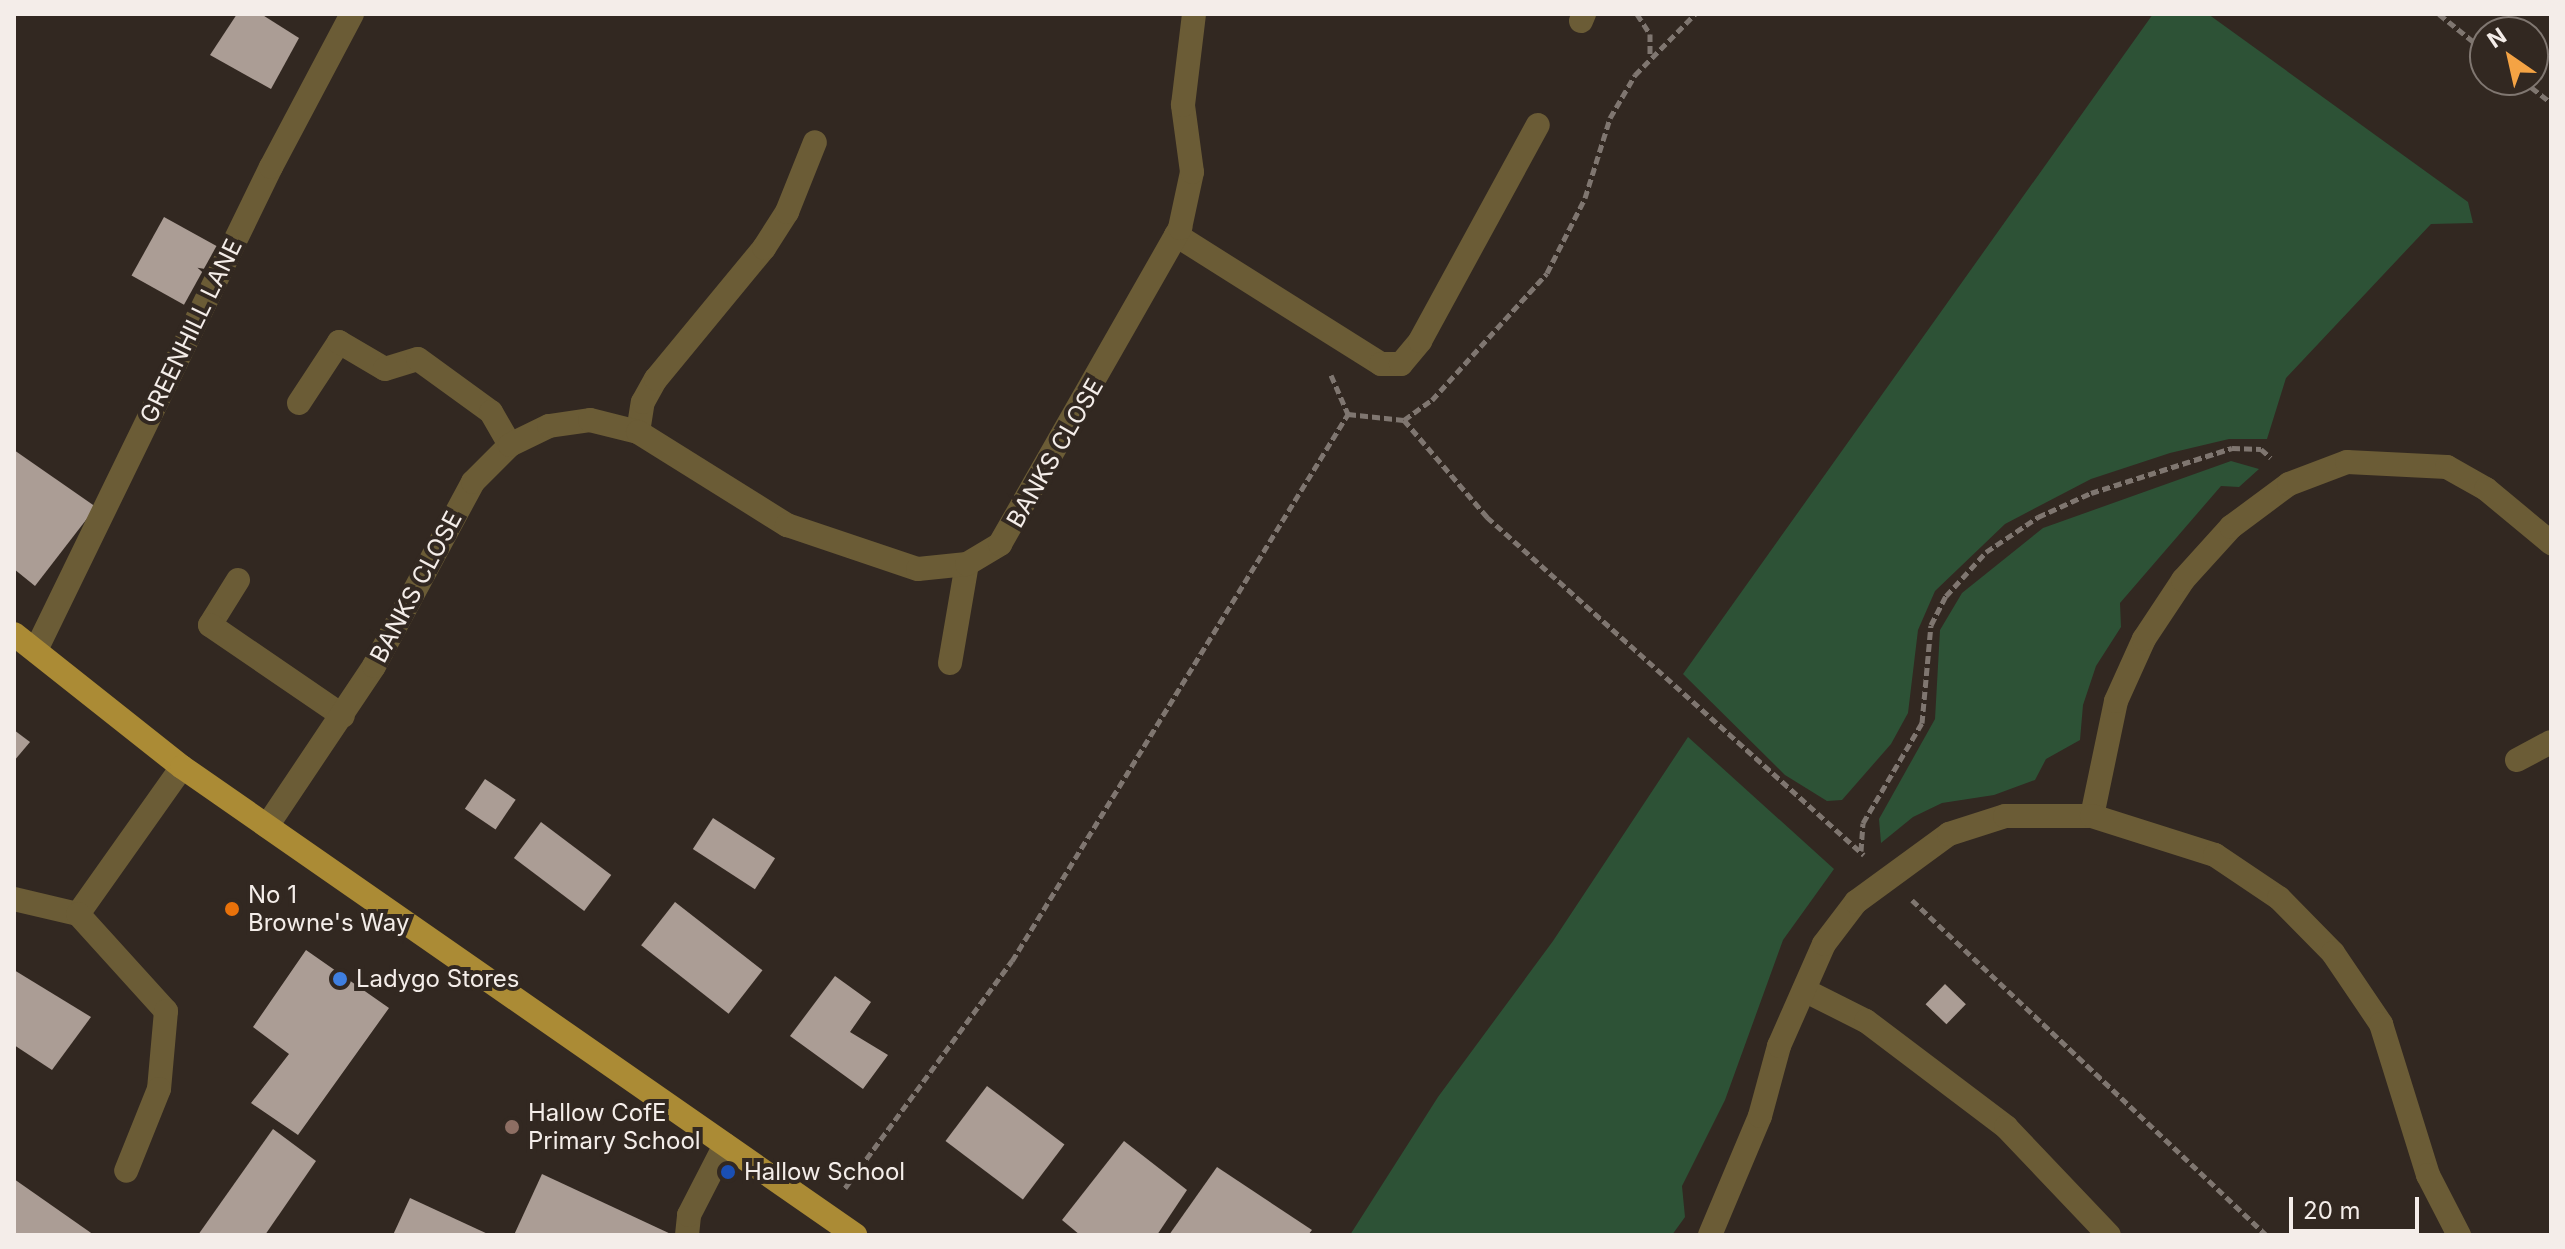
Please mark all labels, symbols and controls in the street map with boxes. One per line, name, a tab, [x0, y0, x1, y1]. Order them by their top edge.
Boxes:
north arrow	[2469, 16, 2549, 96]
text: N	[2482, 22, 2511, 53]
street label: GREENHILL LANE	[134, 234, 248, 428]
street label: BANKS CLOSE	[1001, 373, 1109, 533]
street label: BANKS CLOSE	[364, 507, 468, 667]
place label: No 1 Browne's Way	[248, 881, 409, 937]
marker: No 1 Browne's Way	[223, 900, 241, 918]
place label: Ladygo Stores	[356, 965, 519, 993]
marker: Ladygo Stores	[331, 970, 349, 988]
place label: Hallow CofE Primary School	[528, 1099, 701, 1155]
marker: Hallow CofE Primary School	[503, 1118, 521, 1136]
place label: Hallow School	[744, 1158, 905, 1186]
marker: Hallow School	[719, 1163, 737, 1181]
scale bar	[2293, 1181, 2423, 1231]
text: 20 m	[2303, 1196, 2361, 1225]

